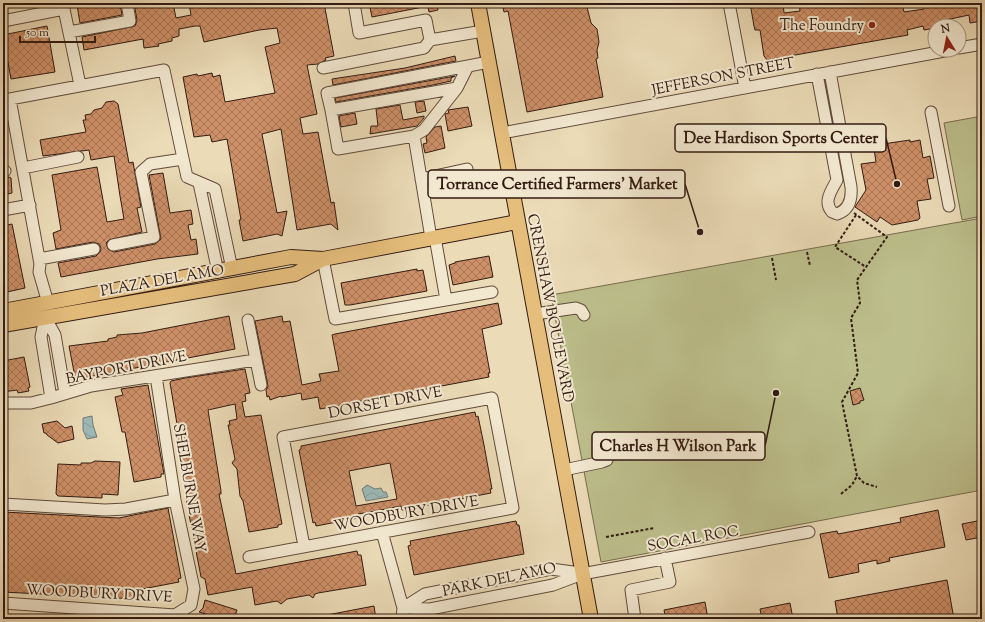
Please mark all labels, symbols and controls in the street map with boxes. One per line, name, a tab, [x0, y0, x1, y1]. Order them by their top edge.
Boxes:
place label: The Foundry	[780, 16, 865, 37]
scale bar	[20, 18, 95, 44]
north arrow	[927, 18, 967, 58]
marker: The Foundry	[867, 20, 877, 30]
text: N	[939, 20, 951, 38]
text: 50 m	[25, 24, 49, 42]
street label: JEFFERSON STREET	[649, 53, 797, 102]
callout: Dee Hardison Sports Center	[675, 124, 886, 152]
text: Dee Hardison Sports Center	[684, 128, 879, 151]
callout: Torrance Certified Farmers' Market	[428, 170, 685, 198]
text: Torrance Certified Farmers' Market	[436, 174, 678, 197]
street label: CRENSHAW BOULEVARD	[521, 212, 578, 405]
street label: PLAZA DEL AMO	[99, 260, 226, 303]
street label: BAYPORT DRIVE	[64, 346, 189, 391]
street label: DORSET DRIVE	[326, 382, 444, 425]
street label: SHELBURNE WAY	[167, 422, 210, 555]
callout: Charles H Wilson Park	[592, 432, 765, 460]
text: Charles H Wilson Park	[599, 436, 757, 459]
street label: WOODBURY DRIVE	[332, 491, 480, 538]
street label: SOCAL ROC	[646, 521, 741, 558]
street label: PARK DEL AMO	[440, 558, 558, 603]
street label: WOODBURY DRIVE	[25, 580, 173, 609]

